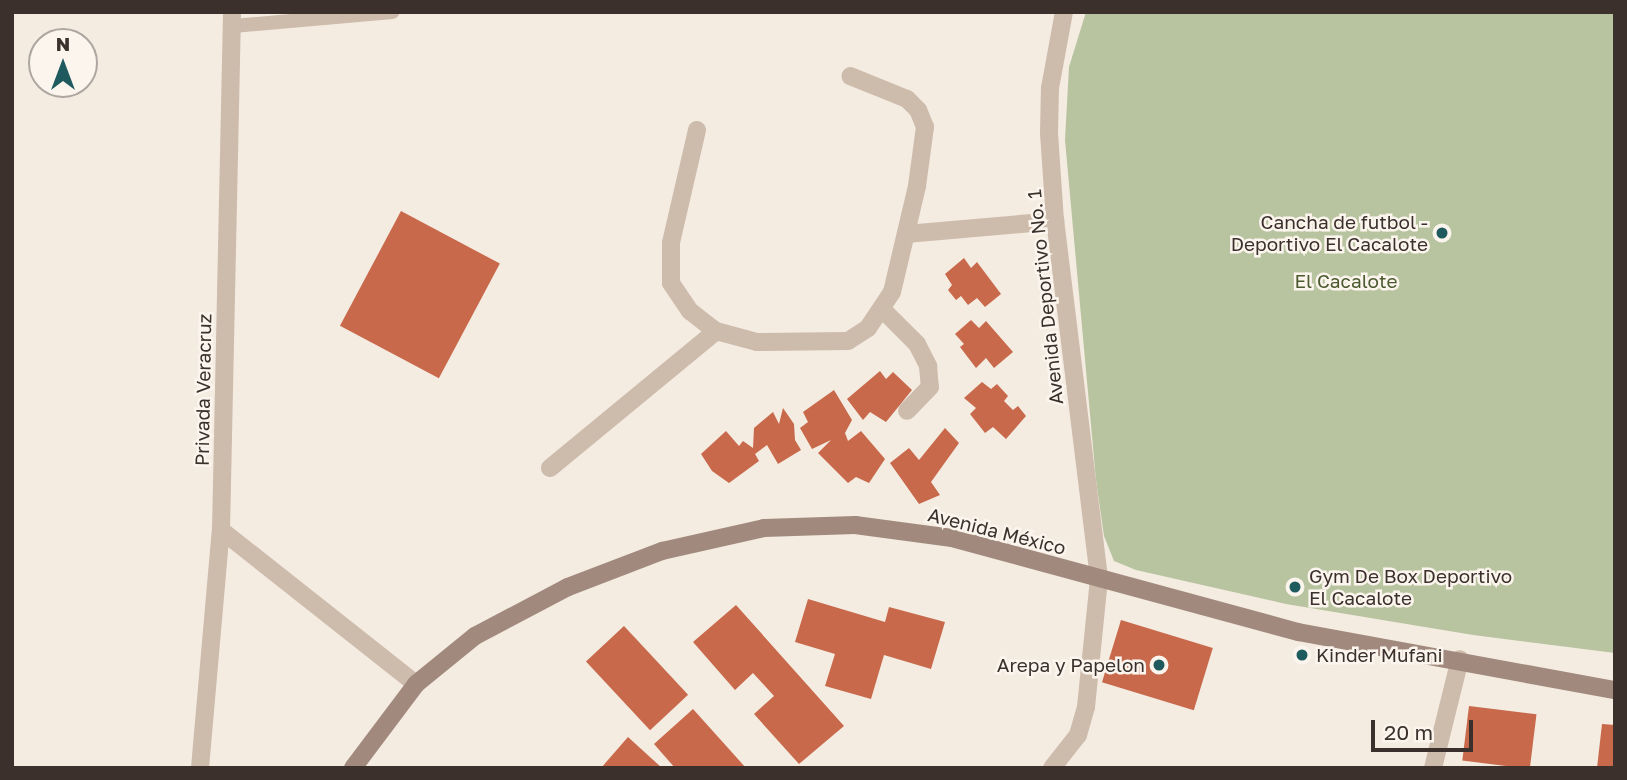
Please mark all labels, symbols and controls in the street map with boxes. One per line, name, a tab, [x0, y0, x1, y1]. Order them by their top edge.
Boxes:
north arrow	[28, 28, 98, 98]
text: N	[56, 32, 70, 55]
street label: Avenida Deportivo No. 1	[1022, 188, 1068, 406]
place label: Cancha de futbol - Deportivo El Cacalote	[1231, 211, 1428, 255]
marker: Cancha de futbol - Deportivo El Cacalote	[1434, 225, 1450, 241]
park label: El Cacalote	[1294, 270, 1398, 292]
street label: Privada Veracruz	[190, 314, 216, 466]
street label: Avenida México	[926, 503, 1068, 559]
place label: Gym De Box Deportivo El Cacalote	[1309, 565, 1512, 609]
marker: Gym De Box Deportivo El Cacalote	[1287, 579, 1303, 595]
place label: Kinder Mufani	[1316, 644, 1443, 666]
marker: Kinder Mufani	[1294, 647, 1310, 663]
place label: Arepa y Papelon	[997, 654, 1145, 676]
marker: Arepa y Papelon	[1151, 657, 1167, 673]
scale bar	[1375, 706, 1476, 750]
text: 20 m	[1384, 719, 1433, 745]

